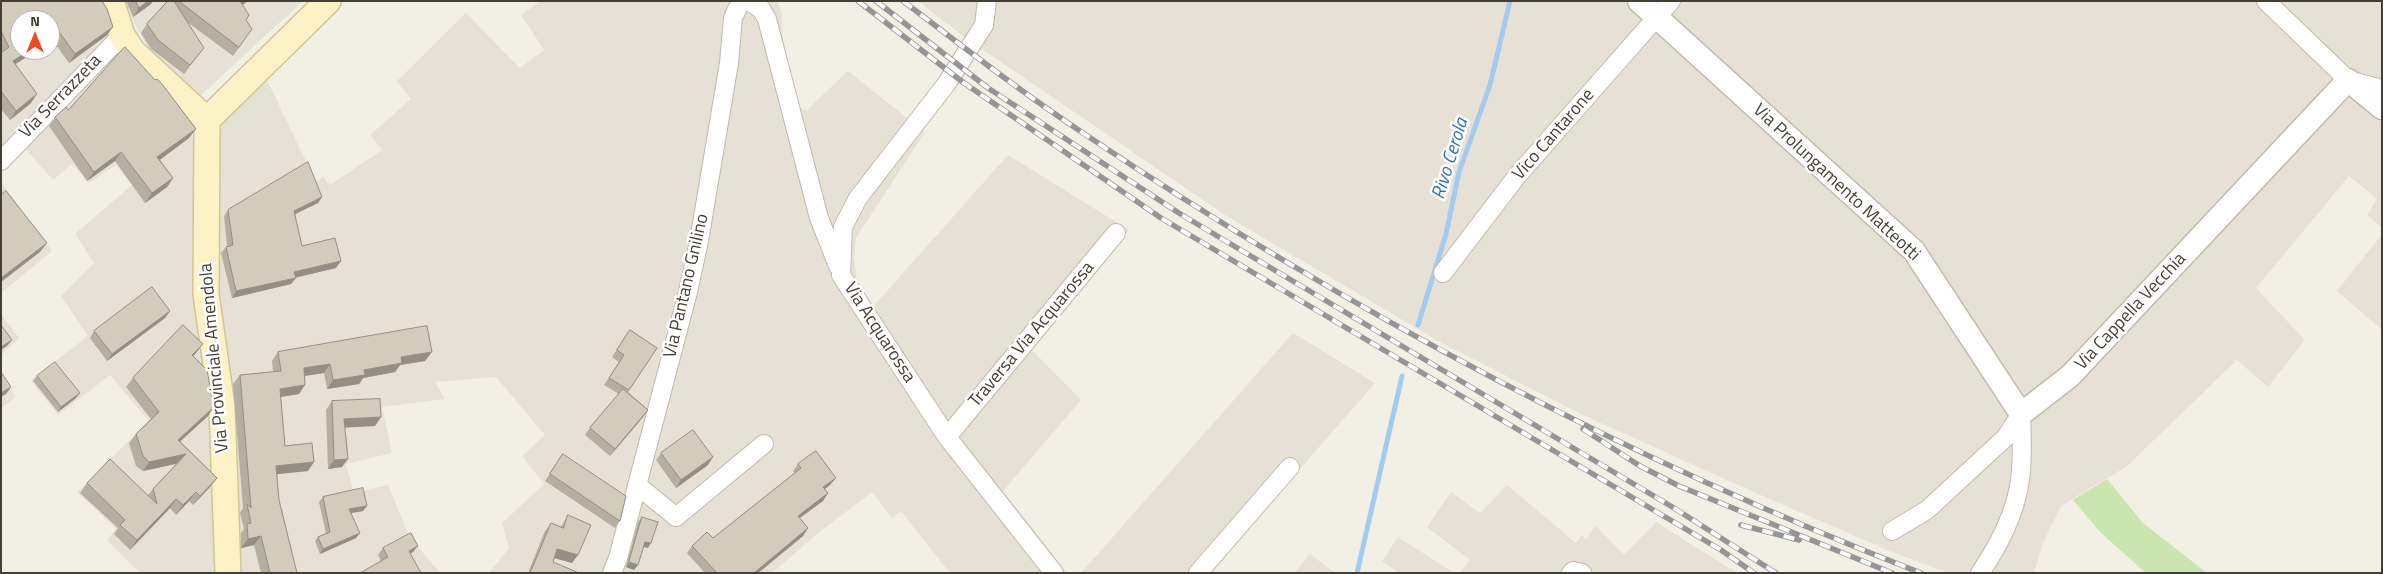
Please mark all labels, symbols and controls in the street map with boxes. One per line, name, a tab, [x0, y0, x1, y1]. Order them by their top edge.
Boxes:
north arrow	[10, 10, 60, 60]
text: N	[30, 10, 40, 31]
street label: Via Serrazzeta	[16, 51, 106, 143]
street label: Vico Cantarone	[1509, 85, 1599, 185]
street label: Via Prolungamento Matteotti	[1748, 100, 1924, 266]
water label: Rivo Cerola	[1428, 116, 1474, 202]
street label: Via Pantano Gnilino	[660, 212, 714, 360]
street label: Via Cappella Vecchia	[2071, 249, 2191, 375]
street label: Traversa Via Acquarossa	[965, 258, 1099, 412]
street label: Via Provinciale Amendola	[196, 262, 234, 454]
street label: Via Acquarossa	[839, 279, 919, 387]

